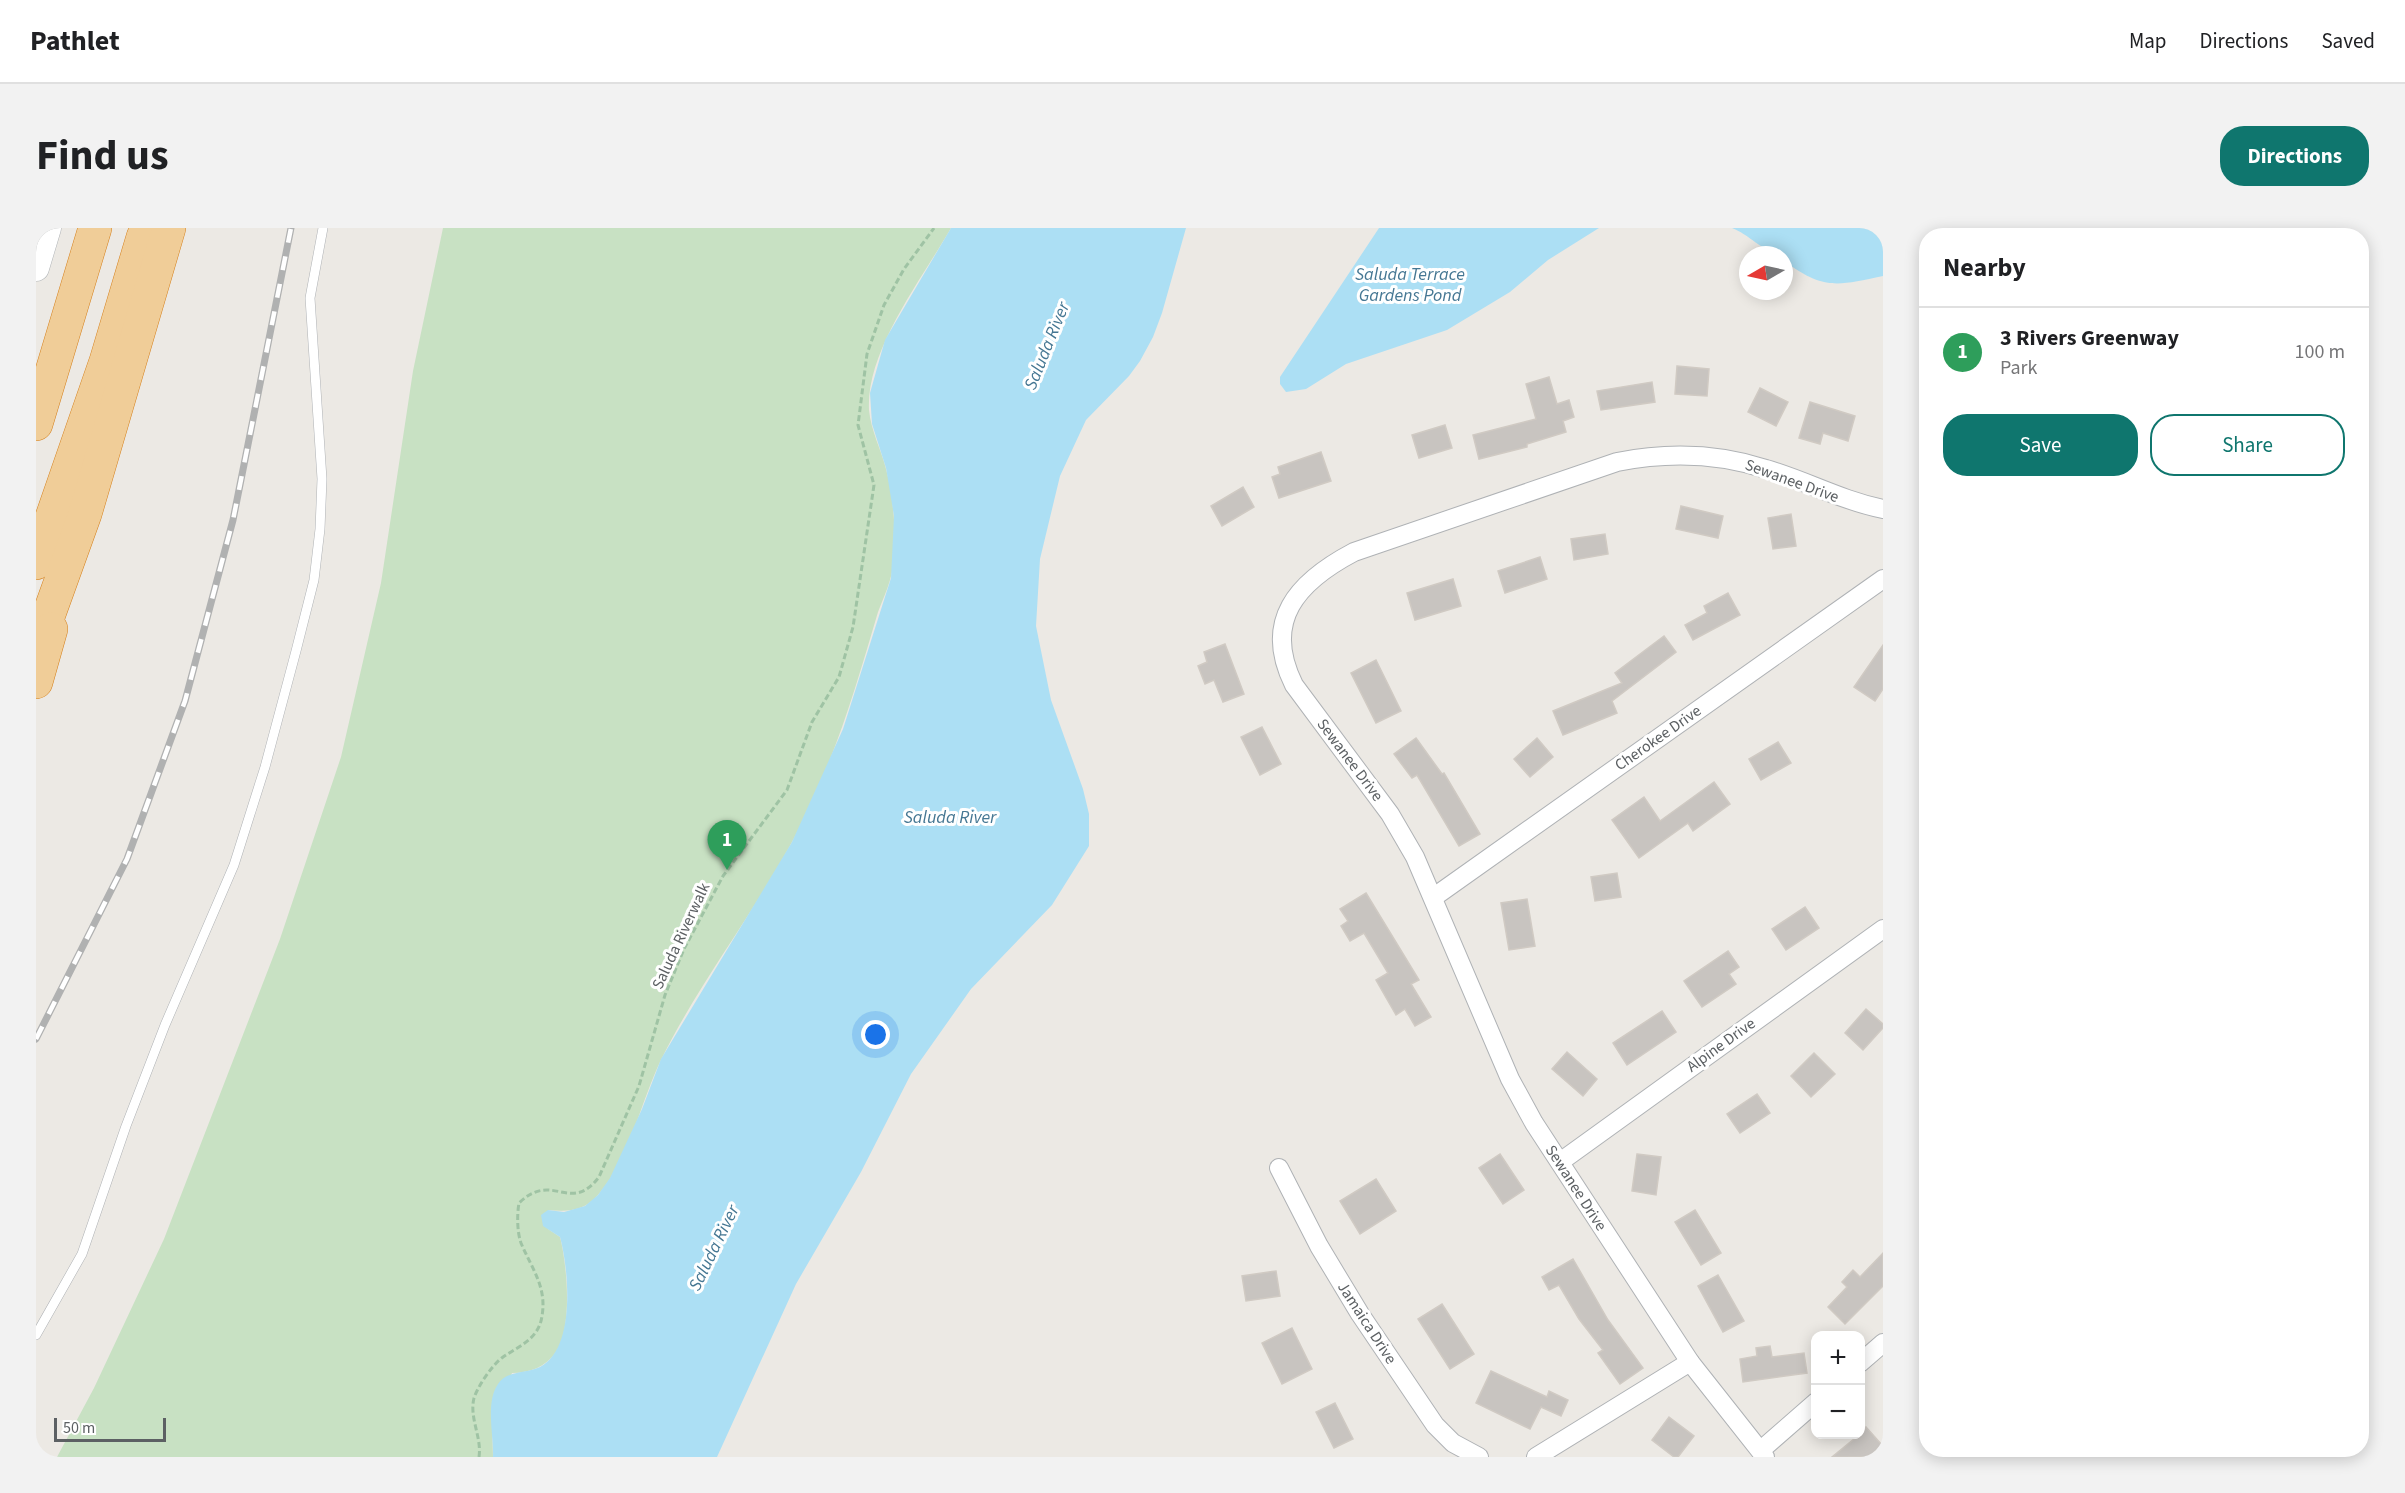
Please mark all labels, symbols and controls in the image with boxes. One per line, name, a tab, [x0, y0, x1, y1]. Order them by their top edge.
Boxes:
text: Pathlet	[30, 21, 120, 61]
text: Map	[2129, 26, 2167, 56]
text: Directions	[2200, 26, 2288, 56]
text: Saved	[2321, 26, 2375, 56]
text: Find us	[36, 126, 169, 186]
button: Directions	[2220, 126, 2369, 186]
north arrow	[1739, 246, 1793, 300]
text: Nearby	[1943, 249, 2026, 286]
water label: Saluda Terrace Gardens Pond	[1355, 262, 1465, 308]
water label: Saluda River	[1018, 298, 1076, 394]
text: 3 Rivers Greenway	[2000, 322, 2179, 354]
text: 1	[1957, 338, 1968, 366]
text: 100 m	[2295, 338, 2345, 366]
text: Park	[2000, 354, 2037, 382]
button: Save	[1943, 414, 2138, 476]
button: Share	[2150, 414, 2345, 476]
street label: Sewanee Drive	[1742, 454, 1842, 508]
street label: Cherokee Drive	[1610, 700, 1706, 776]
street label: Sewanee Drive	[1312, 714, 1388, 806]
water label: Saluda River	[904, 805, 997, 830]
pin: 1	[708, 820, 746, 870]
street label: Saluda Riverwalk	[647, 879, 715, 993]
street label: Alpine Drive	[1682, 1013, 1760, 1077]
your location	[861, 1020, 890, 1049]
street label: Sewanee Drive	[1540, 1141, 1612, 1235]
water label: Saluda River	[682, 1200, 746, 1295]
street label: Jamaica Drive	[1332, 1278, 1402, 1368]
map controls	[1811, 1331, 1865, 1439]
button: +	[1811, 1331, 1865, 1385]
button: −	[1811, 1385, 1865, 1439]
scale bar	[54, 1415, 166, 1442]
text: 50 m	[63, 1417, 95, 1439]

